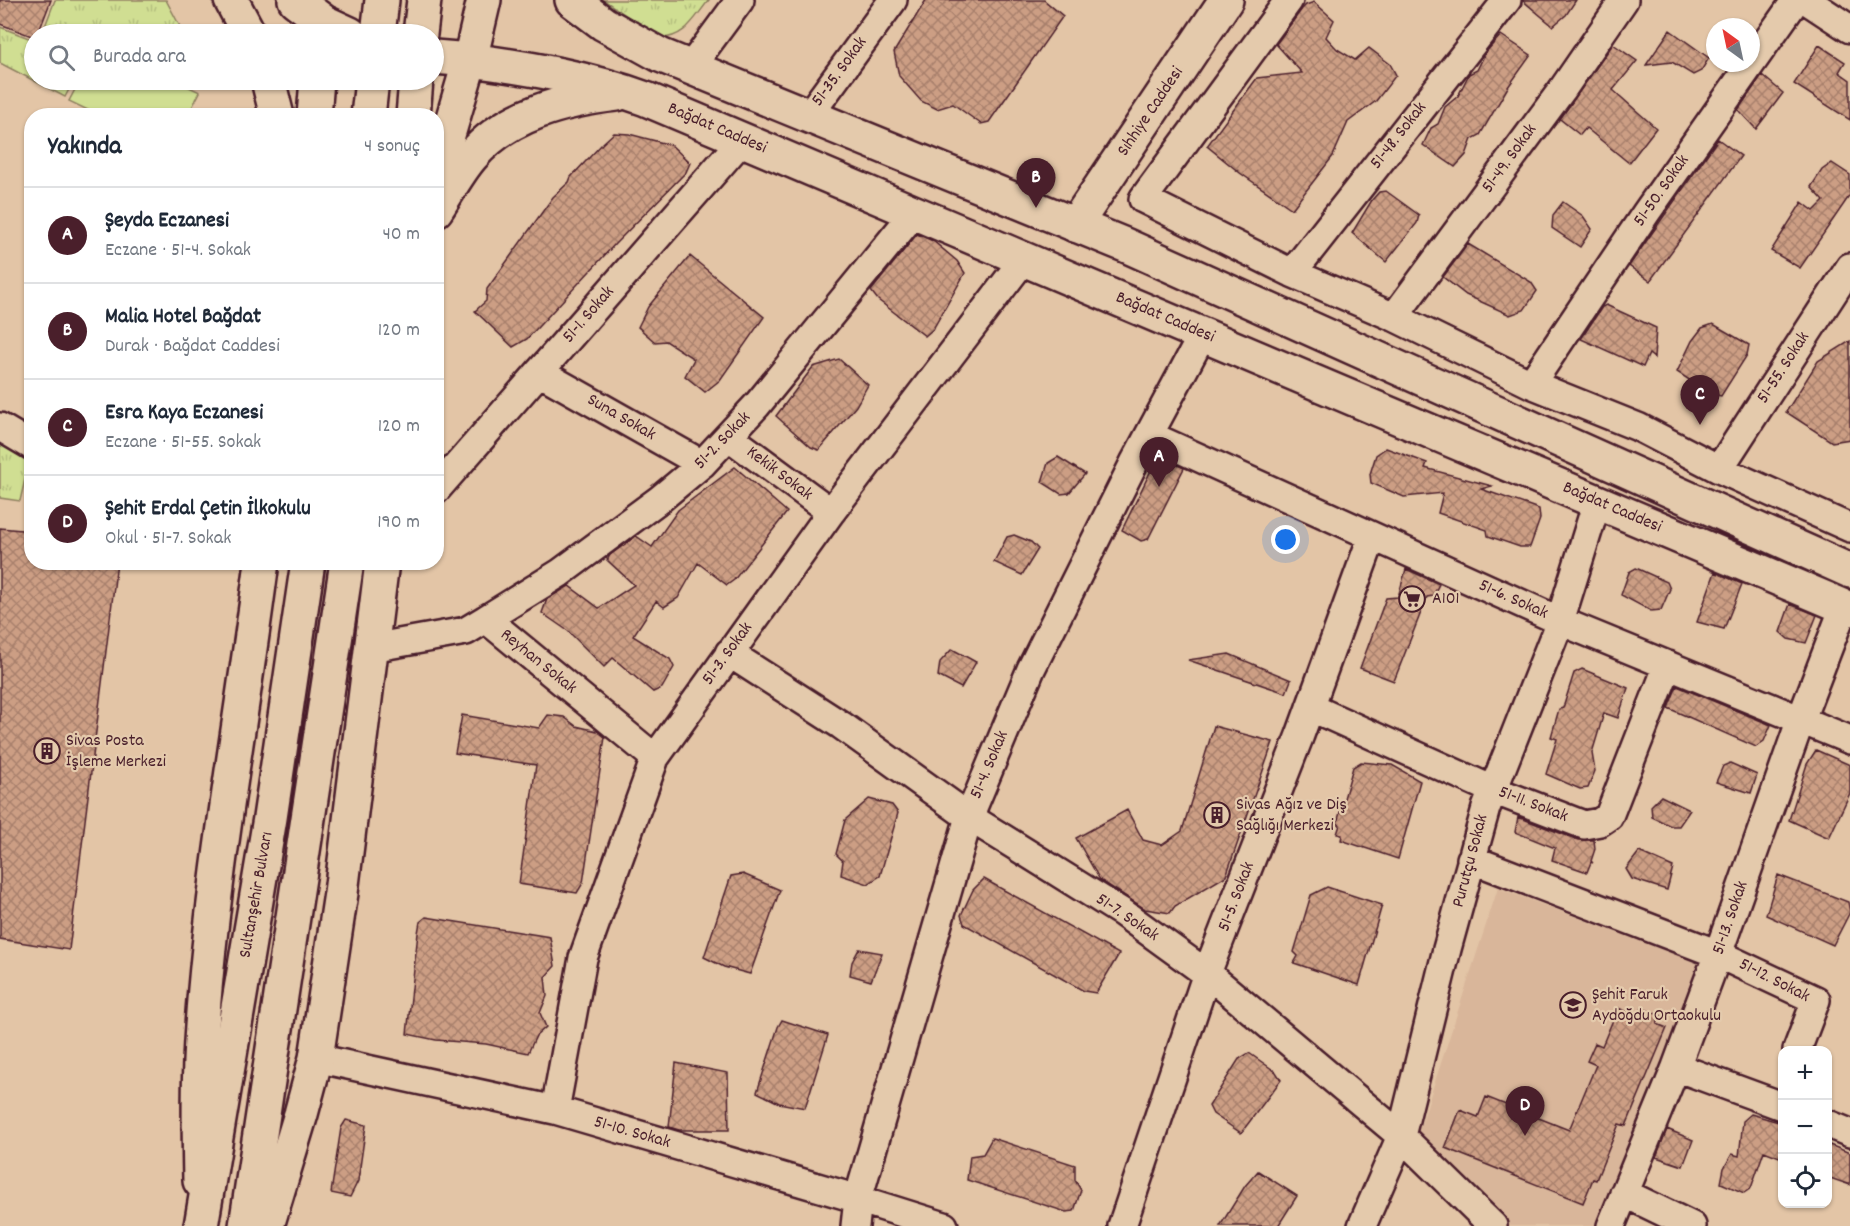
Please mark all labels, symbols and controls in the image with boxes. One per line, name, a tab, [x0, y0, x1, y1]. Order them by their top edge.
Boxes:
north arrow	[1706, 18, 1760, 72]
search box	[24, 24, 444, 90]
street label: 51-35. Sokak	[806, 32, 874, 112]
icon: search	[45, 41, 78, 74]
text: Burada ara	[93, 42, 186, 73]
street label: Sıhhiye Caddesi	[1112, 62, 1190, 162]
street label: Bağdat Caddesi	[664, 97, 770, 161]
street label: 51-48. Sokak	[1365, 97, 1433, 175]
street label: 51-49. Sokak	[1476, 119, 1544, 199]
text: Yakında	[48, 129, 122, 166]
text: 4 sonuç	[364, 133, 420, 161]
street label: 51-50. Sokak	[1628, 150, 1696, 232]
pin: B	[1016, 158, 1056, 208]
text: Şeyda Eczanesi	[105, 206, 229, 237]
text: A	[62, 221, 73, 249]
text: 40 m	[382, 221, 420, 249]
text: Eczane · 51-4. Sokak	[105, 237, 251, 265]
street label: 51-1. Sokak	[557, 281, 621, 349]
street label: Bağdat Caddesi	[1112, 286, 1218, 350]
text: Malia Hotel Bağdat	[105, 302, 261, 333]
text: B	[63, 317, 72, 345]
text: 120 m	[378, 317, 420, 345]
street label: 51-55. Sokak	[1751, 327, 1817, 409]
text: Durak · Bağdat Caddesi	[105, 333, 280, 361]
pin: C	[1680, 376, 1720, 425]
street label: Suna Sokak	[582, 388, 660, 448]
text: Esra Kaya Eczanesi	[105, 398, 263, 429]
street label: 51-2. Sokak	[689, 406, 757, 476]
text: C	[63, 413, 72, 441]
text: 120 m	[378, 413, 420, 441]
text: Eczane · 51-55. Sokak	[105, 429, 261, 457]
pin: A	[1140, 438, 1178, 487]
street label: Kekik Sokak	[741, 441, 817, 507]
street label: Bağdat Caddesi	[1559, 476, 1665, 540]
text: Şehit Erdal Çetin İlkokulu	[105, 494, 311, 525]
text: D	[62, 509, 73, 537]
text: 190 m	[377, 509, 420, 537]
text: Okul · 51-7. Sokak	[105, 525, 231, 553]
your location	[1271, 525, 1300, 554]
street label: 51-6. Sokak	[1474, 574, 1552, 626]
supermarket icon: A101	[1397, 584, 1427, 614]
place label: A101	[1432, 587, 1460, 612]
street label: 51-3. Sokak	[697, 617, 759, 691]
street label: Reyhan Sokak	[494, 623, 582, 701]
street label: 51-4. Sokak	[964, 727, 1016, 803]
place label: Sivas Posta İşleme Merkezi	[66, 729, 166, 775]
building icon: Sivas Posta İşleme Merkezi	[32, 736, 62, 766]
street label: 51-11. Sokak	[1495, 780, 1571, 830]
place label: Sivas Ağız ve Diş Sağlığı Merkezi	[1236, 793, 1347, 839]
building icon: Sivas Ağız ve Diş Sağlığı Merkezi	[1202, 800, 1232, 830]
street label: Purutçu Sokak	[1447, 812, 1495, 910]
street label: Sultanşehir Bulvarı	[234, 830, 280, 960]
street label: 51-5. Sokak	[1212, 858, 1262, 936]
street label: 51-13. Sokak	[1707, 878, 1755, 958]
street label: 51-7. Sokak	[1090, 888, 1164, 948]
street label: 51-12. Sokak	[1734, 952, 1814, 1010]
place label: Şehit Faruk Aydoğdu Ortaokulu	[1592, 983, 1721, 1029]
school or university icon: Şehit Faruk Aydoğdu Ortaokulu	[1558, 990, 1588, 1020]
map controls	[1778, 1046, 1832, 1208]
button: +	[1778, 1046, 1832, 1100]
pin: D	[1506, 1086, 1544, 1136]
button: −	[1778, 1100, 1832, 1154]
street label: 51-10. Sokak	[591, 1110, 673, 1156]
button: locate	[1778, 1154, 1832, 1208]

